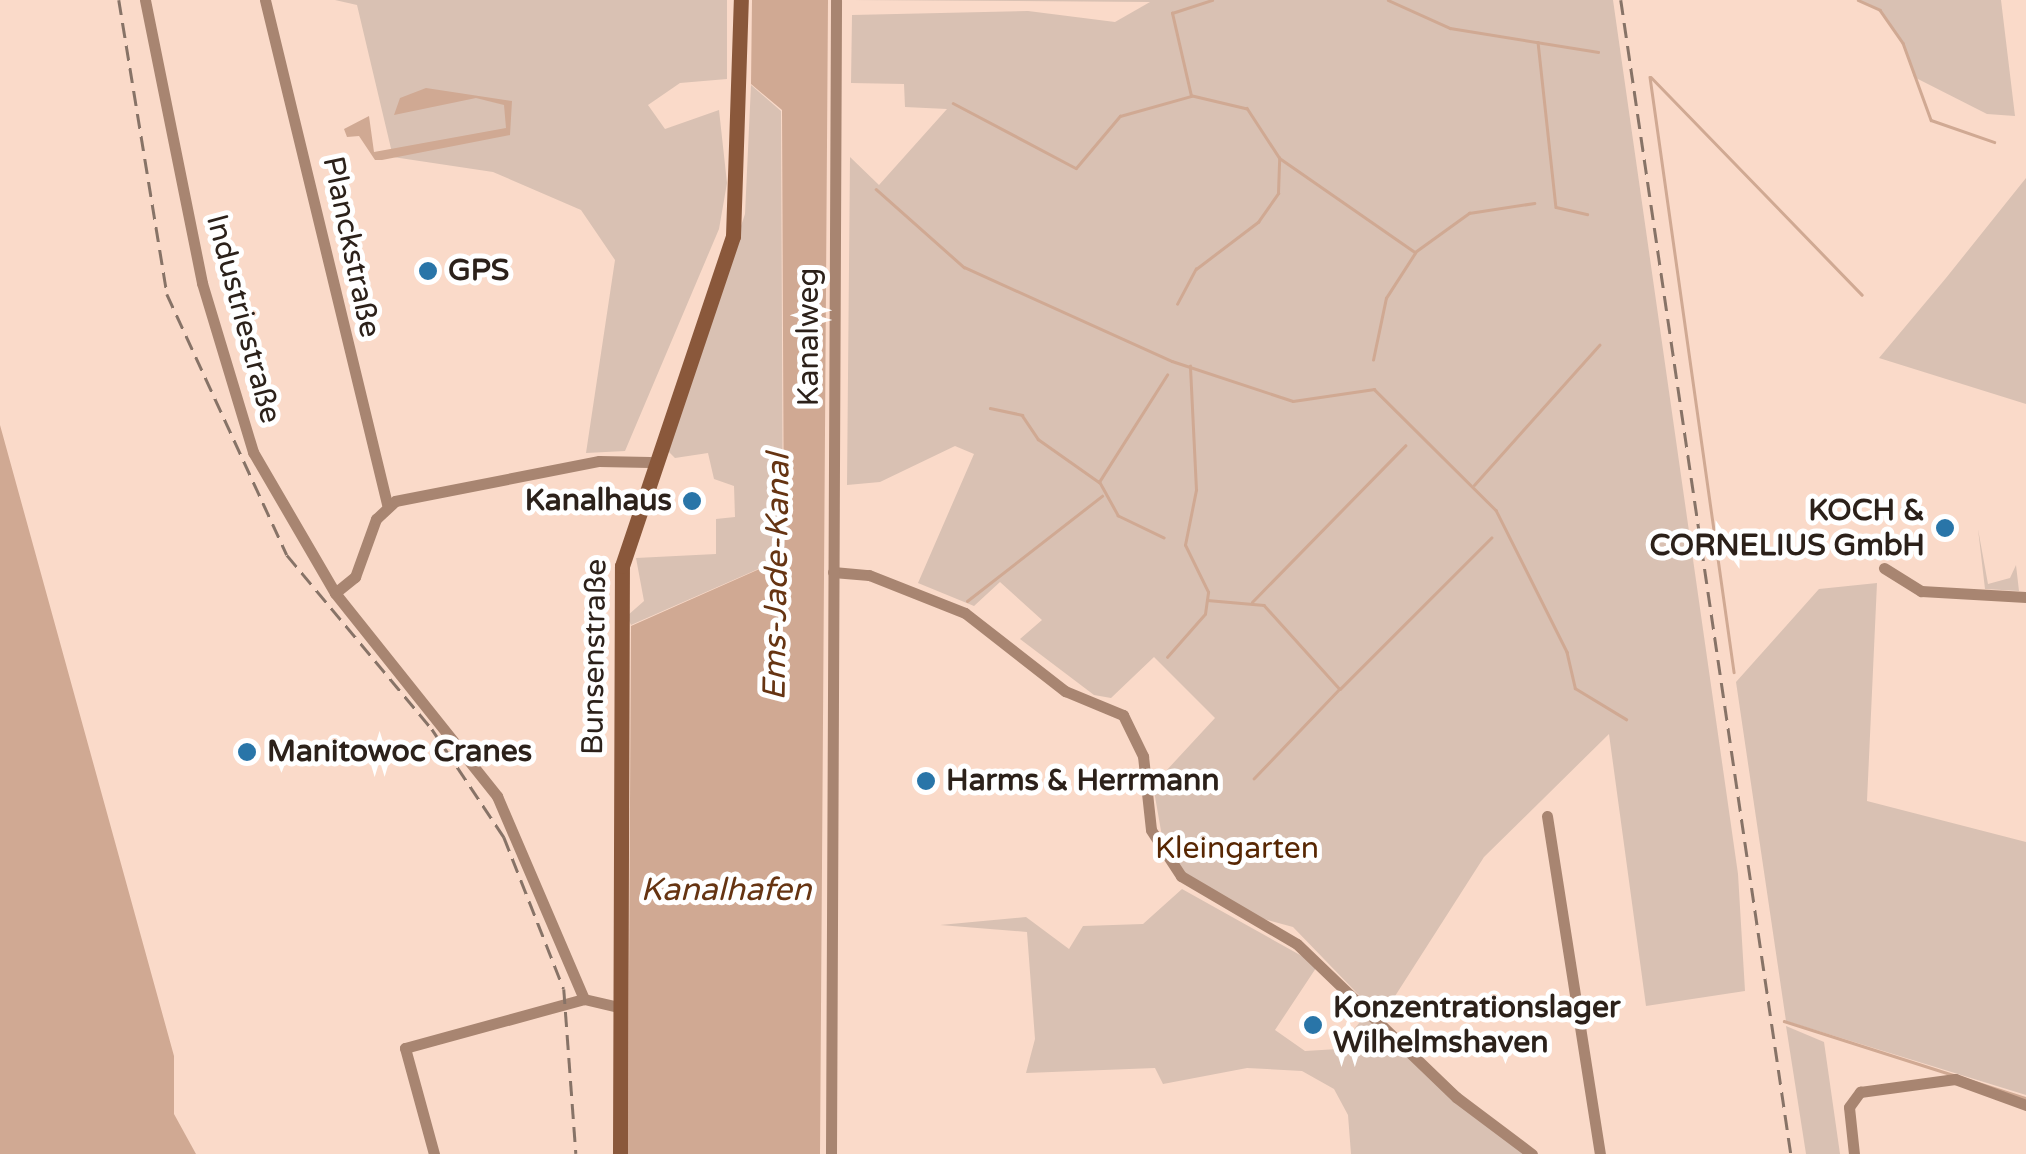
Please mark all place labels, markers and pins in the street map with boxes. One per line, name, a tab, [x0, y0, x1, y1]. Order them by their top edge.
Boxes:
place label: GPS	[448, 253, 509, 289]
marker: GPS	[417, 260, 439, 282]
place label: Kanalhaus	[525, 483, 672, 519]
marker: Kanalhaus	[681, 490, 703, 512]
place label: KOCH & CORNELIUS GmbH	[1650, 493, 1925, 564]
marker: KOCH & CORNELIUS GmbH	[1934, 517, 1956, 539]
place label: Manitowoc Cranes	[267, 734, 532, 770]
marker: Manitowoc Cranes	[236, 741, 258, 763]
place label: Harms & Herrmann	[946, 763, 1220, 799]
marker: Harms & Herrmann	[915, 770, 937, 792]
place label: Konzentrationslager Wilhelmshaven	[1333, 990, 1620, 1060]
marker: Konzentrationslager Wilhelmshaven	[1302, 1014, 1324, 1036]

